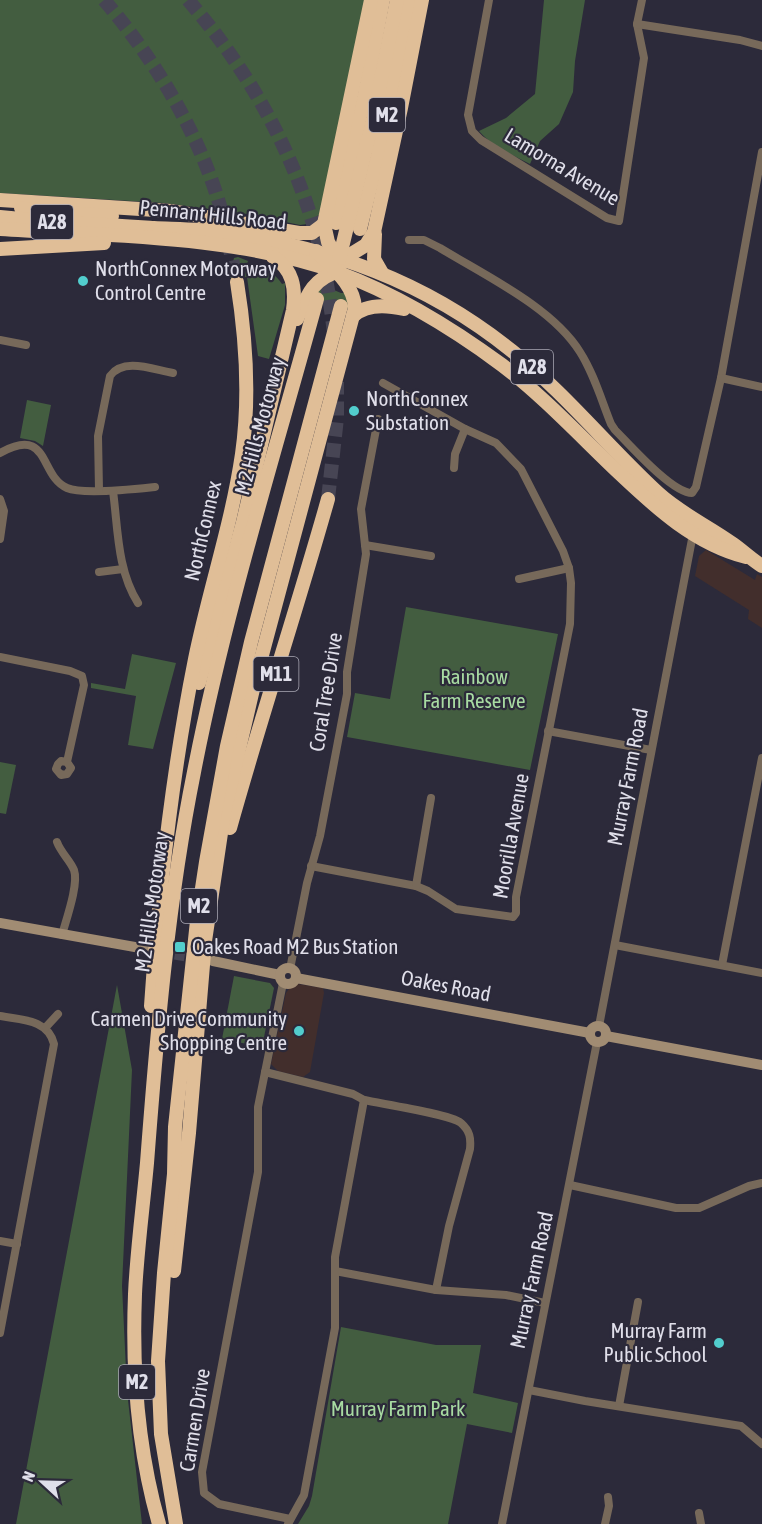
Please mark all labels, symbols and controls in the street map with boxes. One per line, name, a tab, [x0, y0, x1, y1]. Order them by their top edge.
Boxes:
road number: M2	[369, 98, 405, 132]
street label: Lamorna Avenue	[501, 122, 624, 210]
street label: Pennant Hills Road	[139, 194, 288, 234]
road number: A28	[31, 205, 73, 239]
place label: NorthConnex Motorway Control Centre	[95, 256, 277, 304]
marker: NorthConnex Motorway Control Centre	[76, 274, 90, 288]
road number: A28	[511, 350, 553, 384]
street label: M2 Hills Motorway	[229, 354, 289, 497]
place label: NorthConnex Substation	[366, 386, 468, 434]
marker: NorthConnex Substation	[347, 404, 361, 418]
street label: NorthConnex	[179, 478, 225, 583]
street label: Coral Tree Drive	[304, 631, 346, 753]
road number: M11	[254, 657, 298, 691]
park label: Rainbow Farm Reserve	[422, 664, 526, 712]
street label: Murray Farm Road	[602, 706, 652, 848]
street label: Moorilla Avenue	[487, 771, 533, 900]
street label: M2 Hills Motorway	[129, 830, 173, 974]
road number: M2	[181, 889, 217, 923]
place label: Oakes Road M2 Bus Station	[192, 934, 398, 958]
marker: Oakes Road M2 Bus Station	[173, 940, 187, 954]
street label: Oakes Road	[399, 965, 493, 1005]
place label: Carmen Drive Community Shopping Centre	[91, 1006, 287, 1054]
marker: Carmen Drive Community Shopping Centre	[292, 1024, 306, 1038]
street label: Murray Farm Road	[505, 1209, 557, 1351]
place label: Murray Farm Public School	[603, 1318, 707, 1366]
marker: Murray Farm Public School	[712, 1336, 726, 1350]
road number: M2	[119, 1365, 155, 1399]
street label: Carmen Drive	[174, 1367, 214, 1473]
park label: Murray Farm Park	[331, 1396, 465, 1420]
north arrow	[12, 1452, 72, 1512]
text: N	[18, 1469, 38, 1484]

